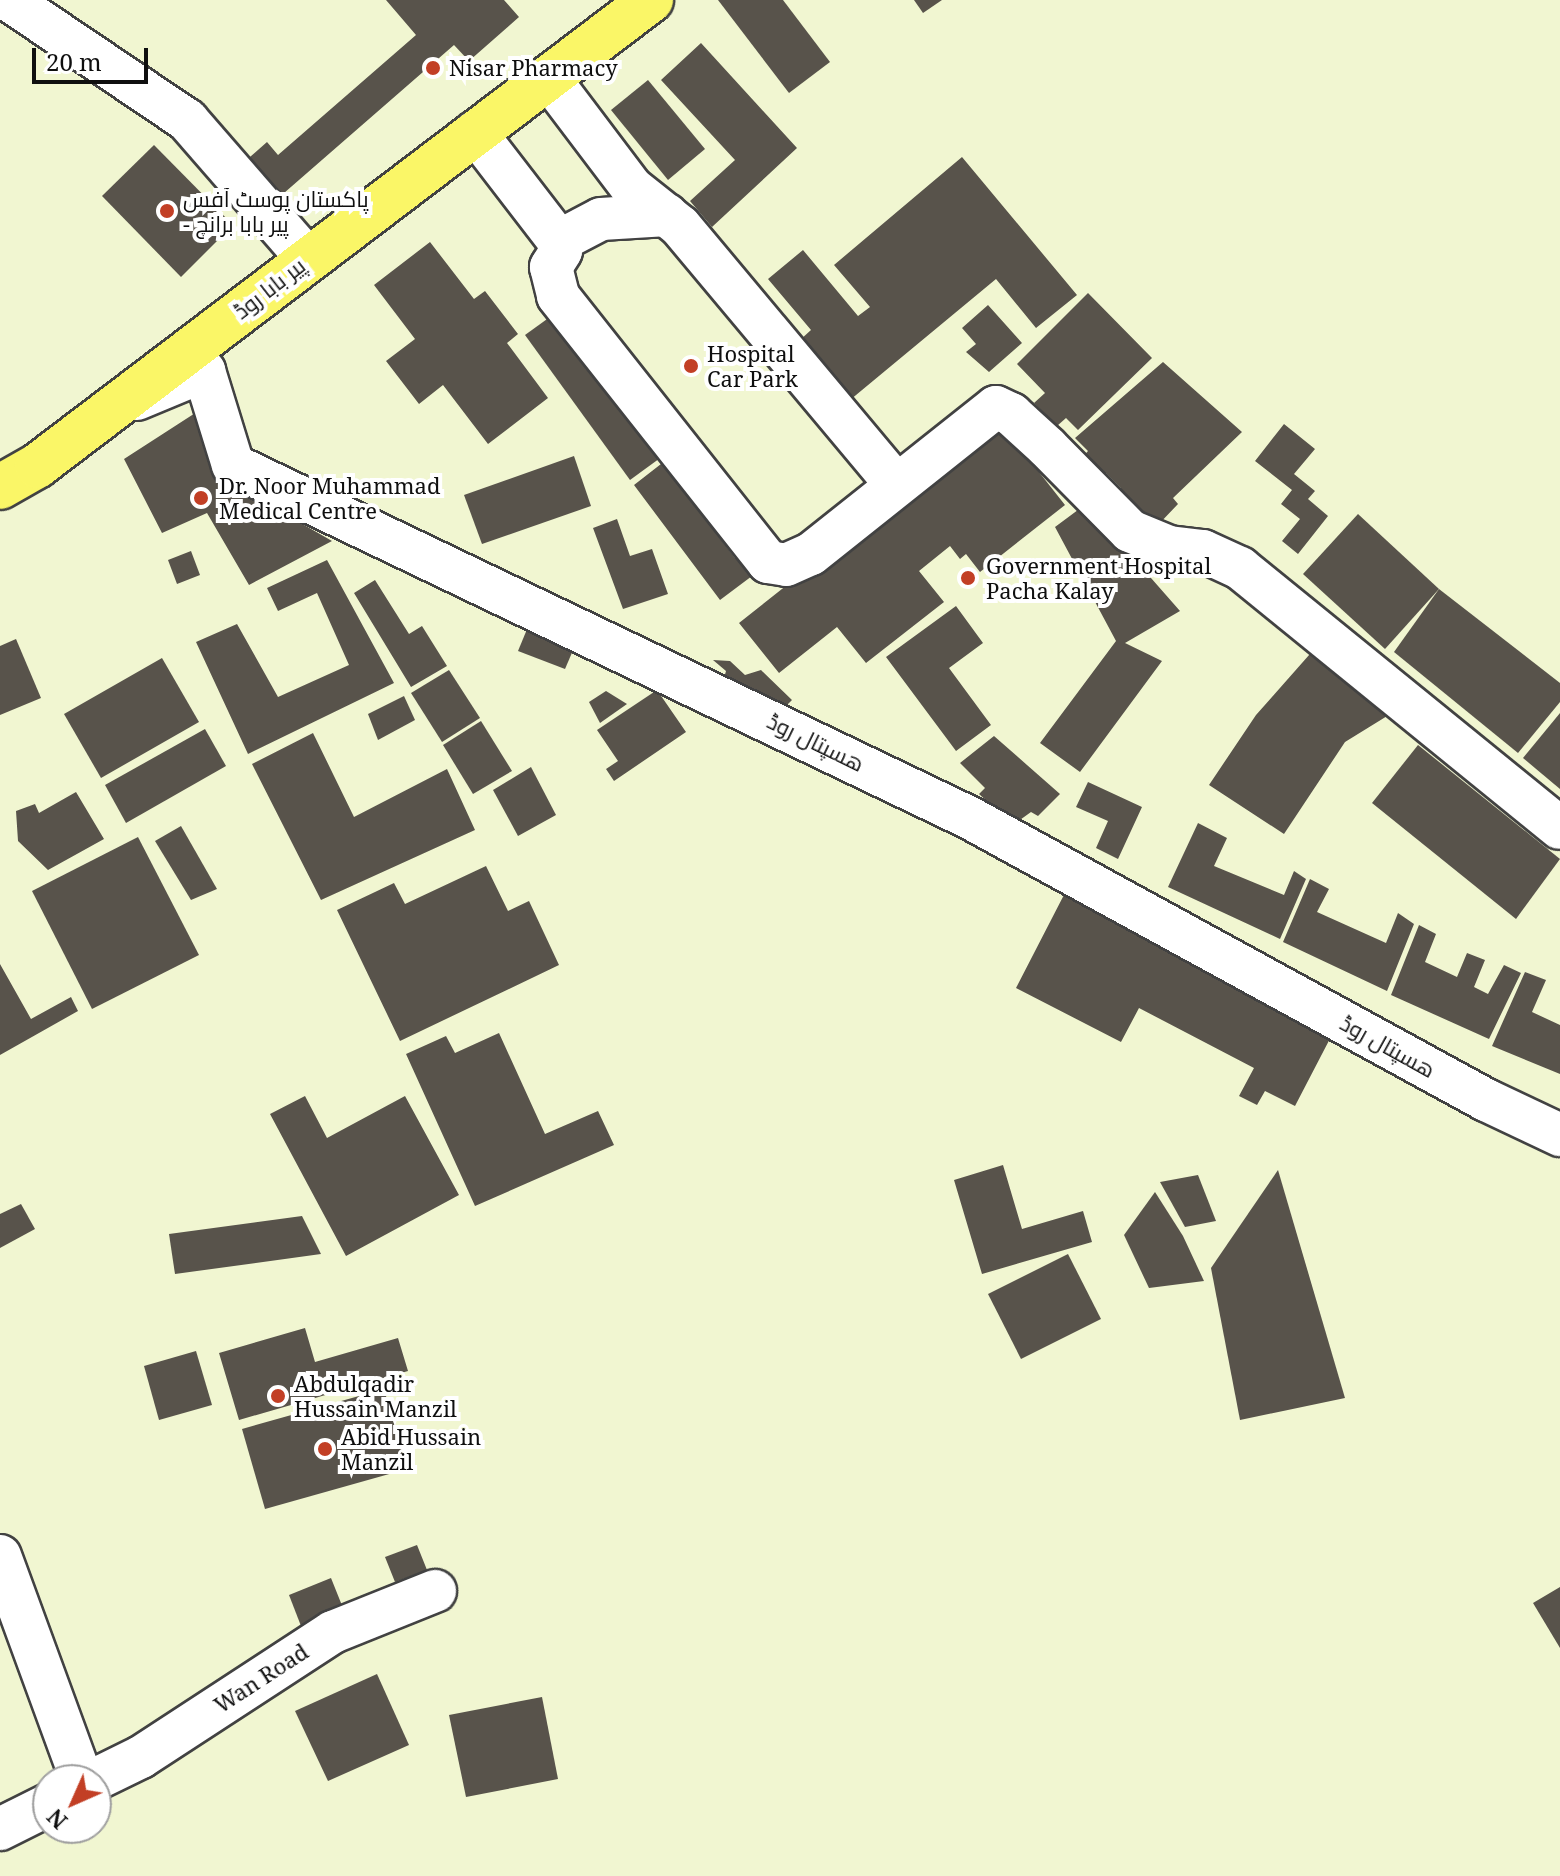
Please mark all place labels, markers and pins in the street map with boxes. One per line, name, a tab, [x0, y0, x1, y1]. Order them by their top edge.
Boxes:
place label: Nisar Pharmacy	[449, 55, 618, 81]
marker: Nisar Pharmacy	[424, 59, 442, 77]
place label: پاکستان پوسٹ آفس - پیر بابا برانچ	[183, 185, 369, 236]
marker: پاکستان پوسٹ آفس - پیر بابا برانچ	[158, 202, 176, 220]
place label: Hospital Car Park	[707, 340, 798, 392]
marker: Hospital Car Park	[682, 357, 700, 375]
place label: Dr. Noor Muhammad Medical Centre	[219, 472, 440, 524]
marker: Dr. Noor Muhammad Medical Centre	[190, 487, 212, 509]
place label: Government Hospital Pacha Kalay	[986, 552, 1211, 604]
marker: Government Hospital Pacha Kalay	[957, 567, 979, 589]
place label: Abdulqadir Hussain Manzil	[294, 1370, 457, 1422]
marker: Abdulqadir Hussain Manzil	[269, 1387, 287, 1405]
place label: Abid Hussain Manzil	[341, 1423, 481, 1474]
marker: Abid Hussain Manzil	[316, 1440, 334, 1458]

